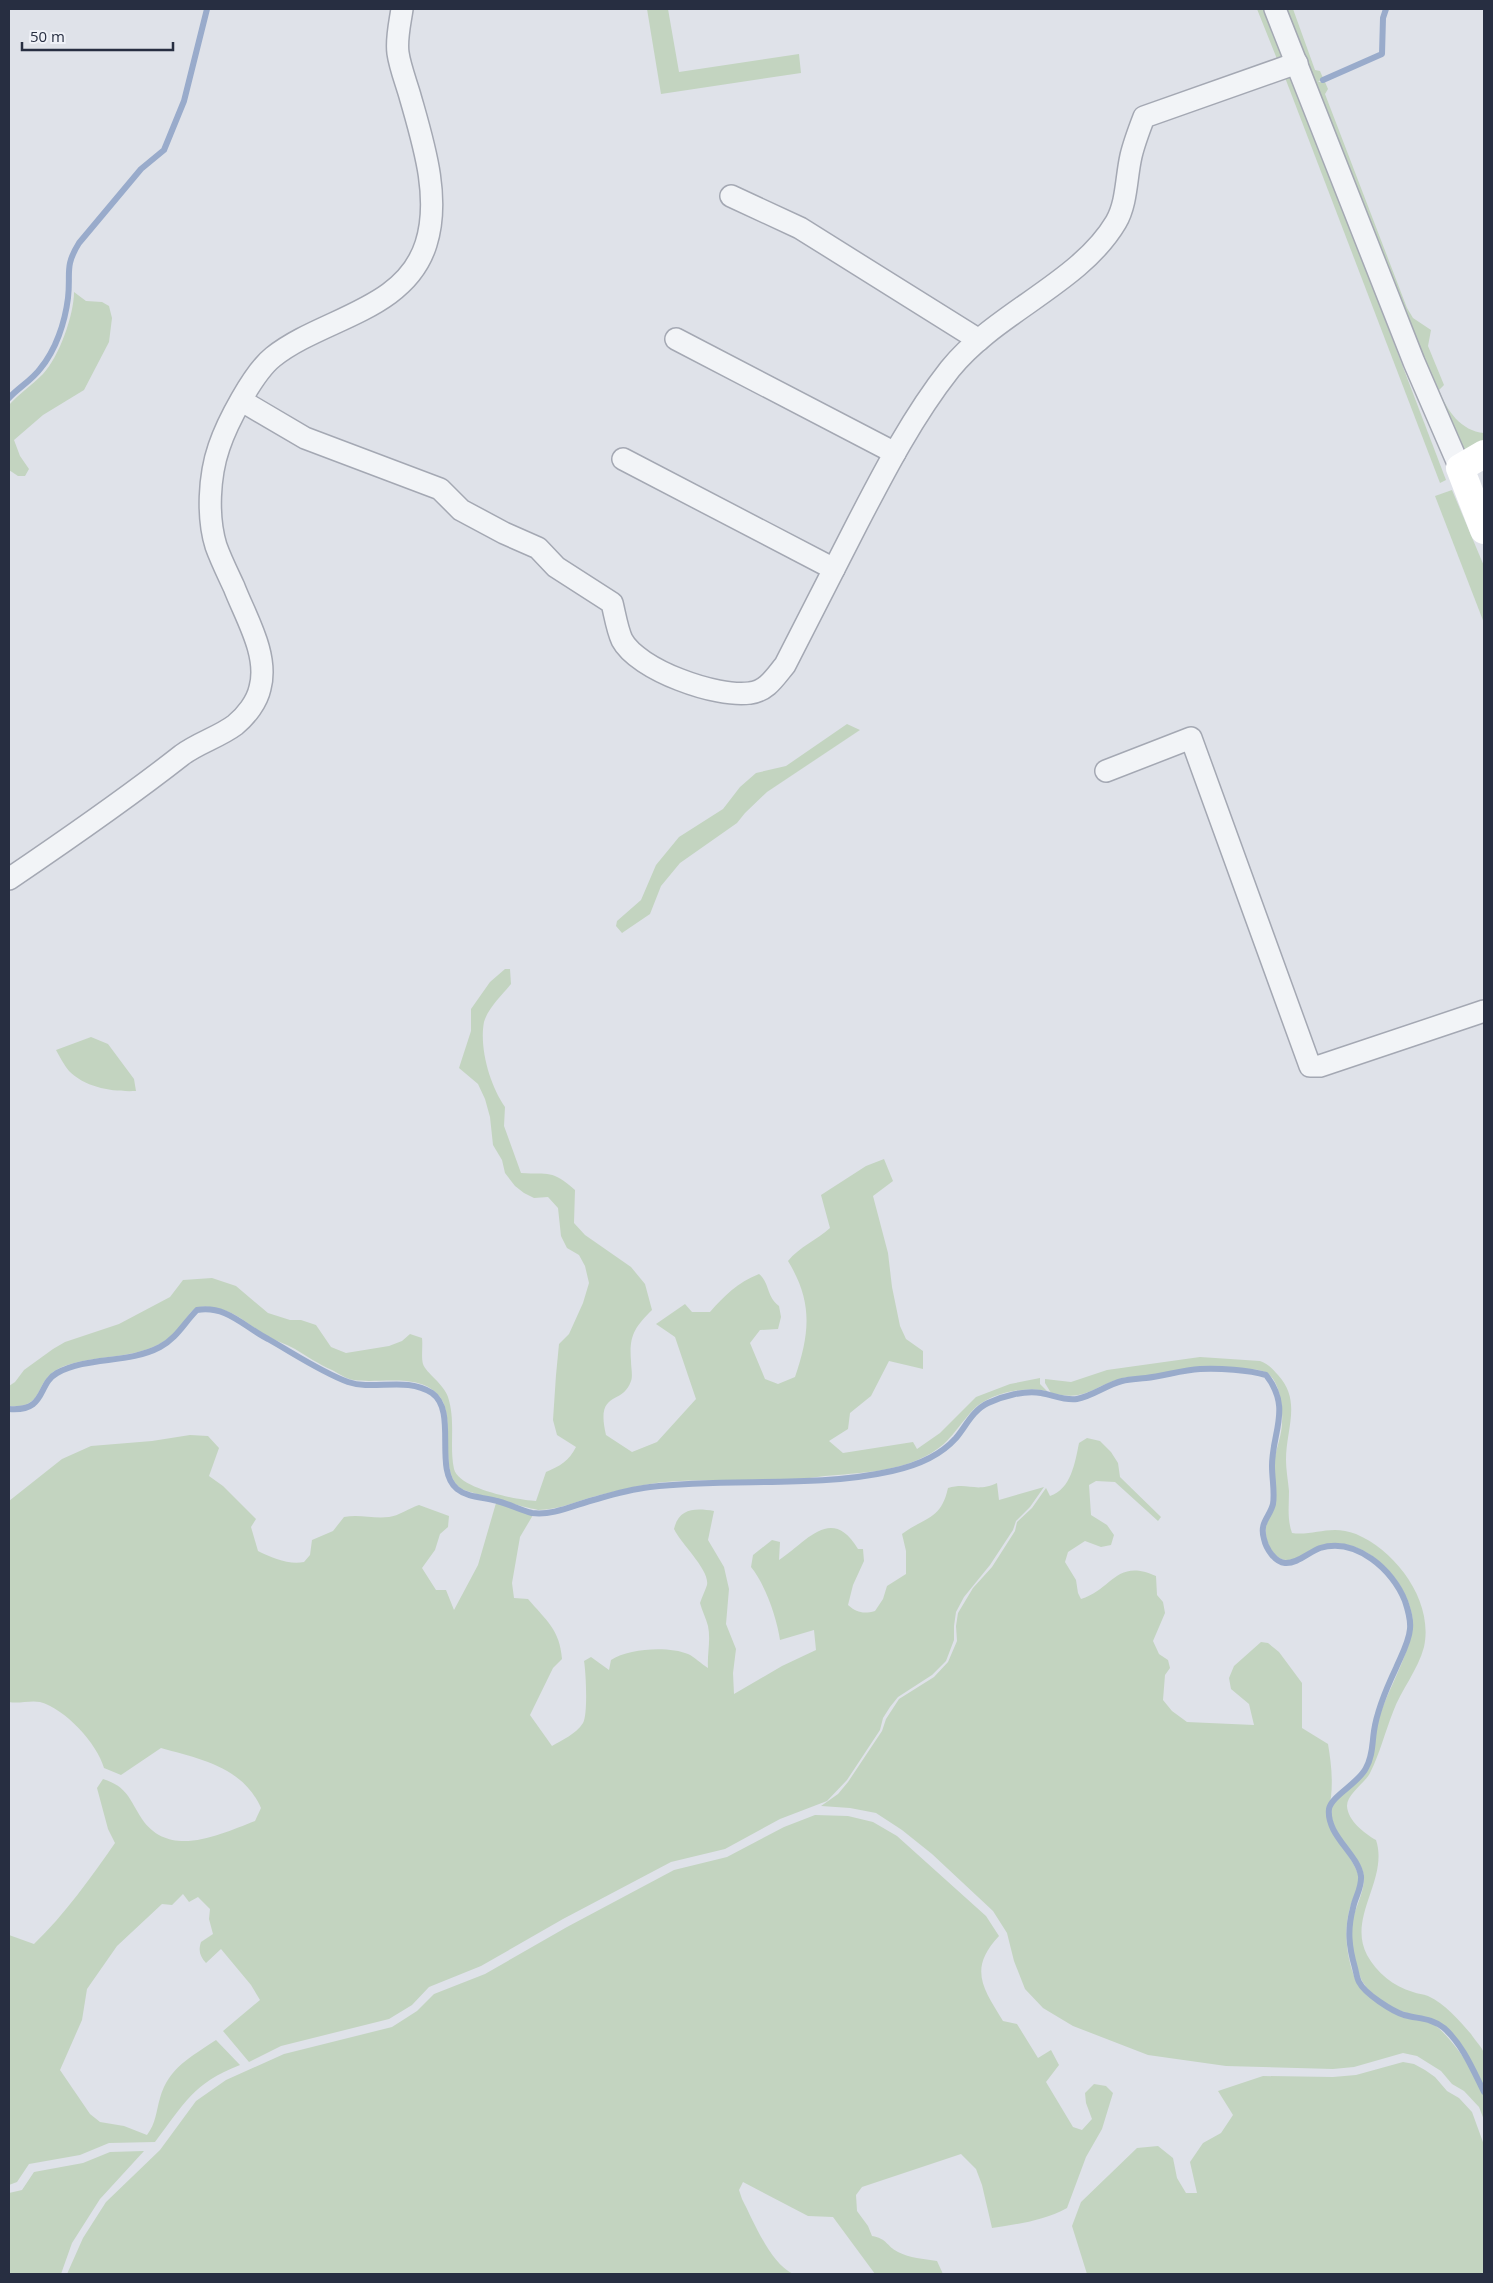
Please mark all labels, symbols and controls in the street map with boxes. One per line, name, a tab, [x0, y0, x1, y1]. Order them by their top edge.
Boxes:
scale bar	[22, 20, 174, 52]
text: 50 m	[30, 26, 65, 46]

